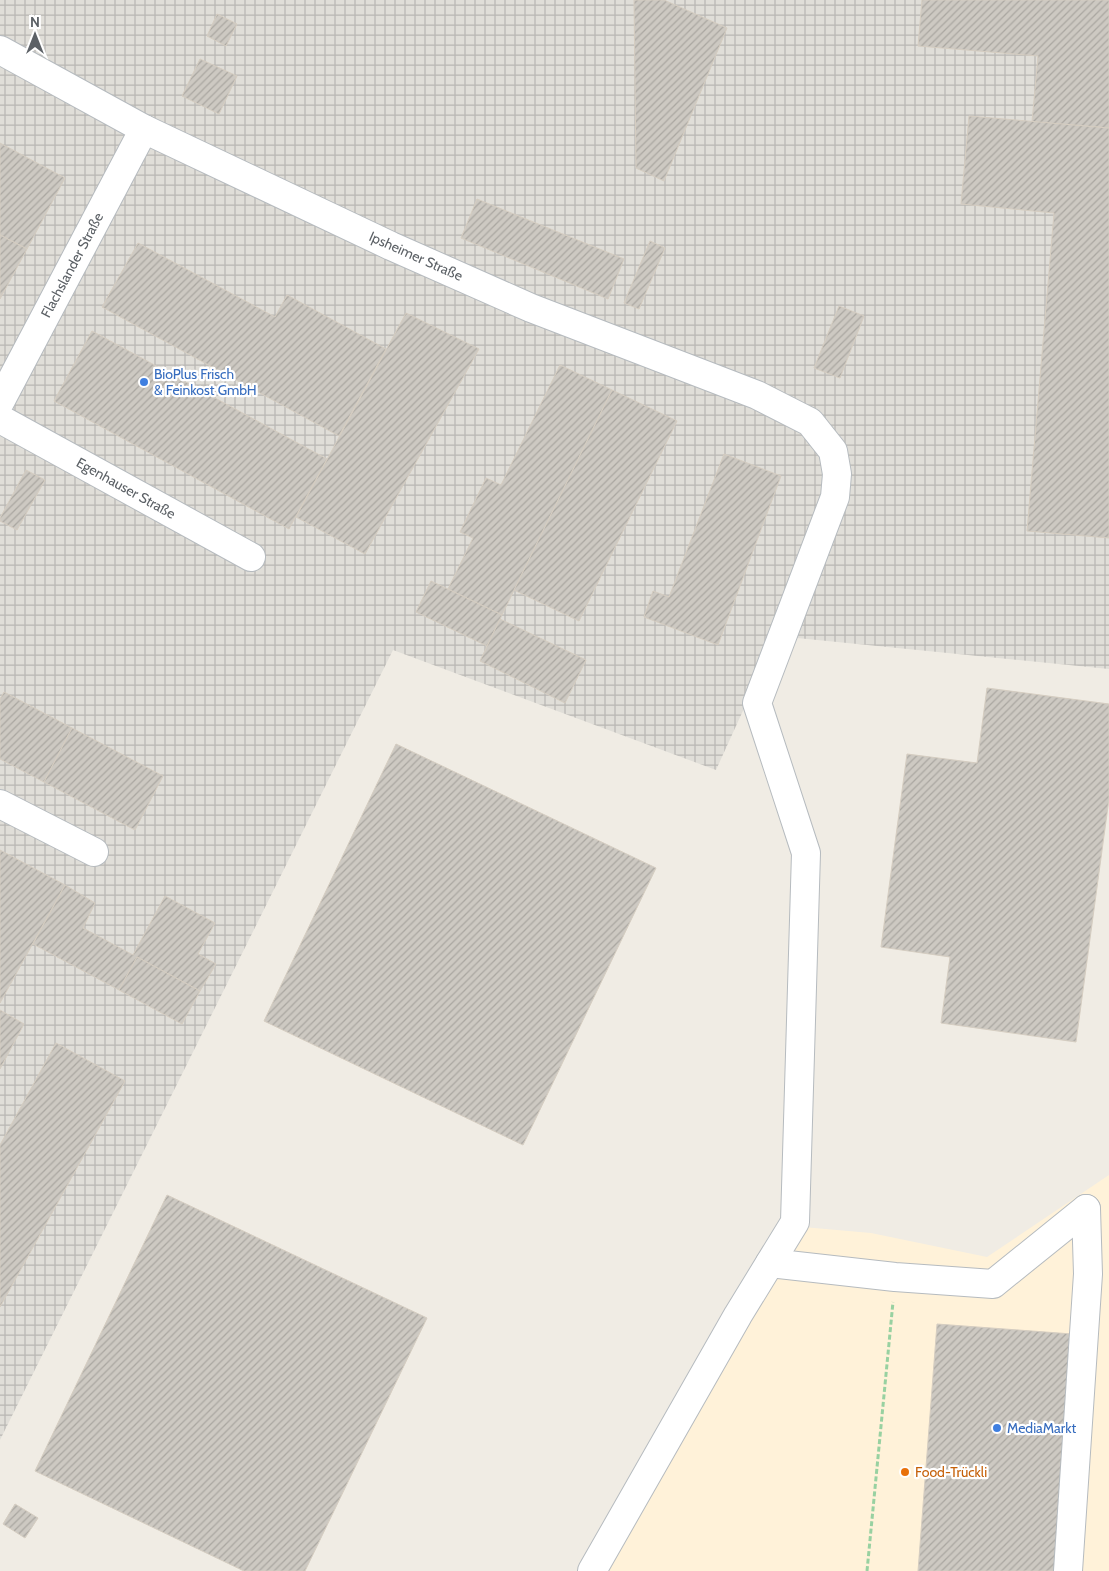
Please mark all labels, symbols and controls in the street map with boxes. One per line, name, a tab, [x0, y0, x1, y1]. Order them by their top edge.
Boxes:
north arrow	[10, 10, 60, 60]
text: N	[30, 13, 40, 31]
street label: Flachslander Straße	[37, 209, 107, 321]
street label: Ipsheimer Straße	[366, 227, 466, 285]
place label: BioPlus Frisch & Feinkost GmbH	[154, 365, 257, 399]
marker: BioPlus Frisch & Feinkost GmbH	[138, 376, 150, 388]
street label: Egenhauser Straße	[73, 453, 179, 523]
place label: MediaMarkt	[1007, 1419, 1076, 1437]
marker: MediaMarkt	[991, 1422, 1003, 1434]
place label: Food-Trückli	[915, 1463, 987, 1481]
marker: Food-Trückli	[899, 1466, 911, 1478]

